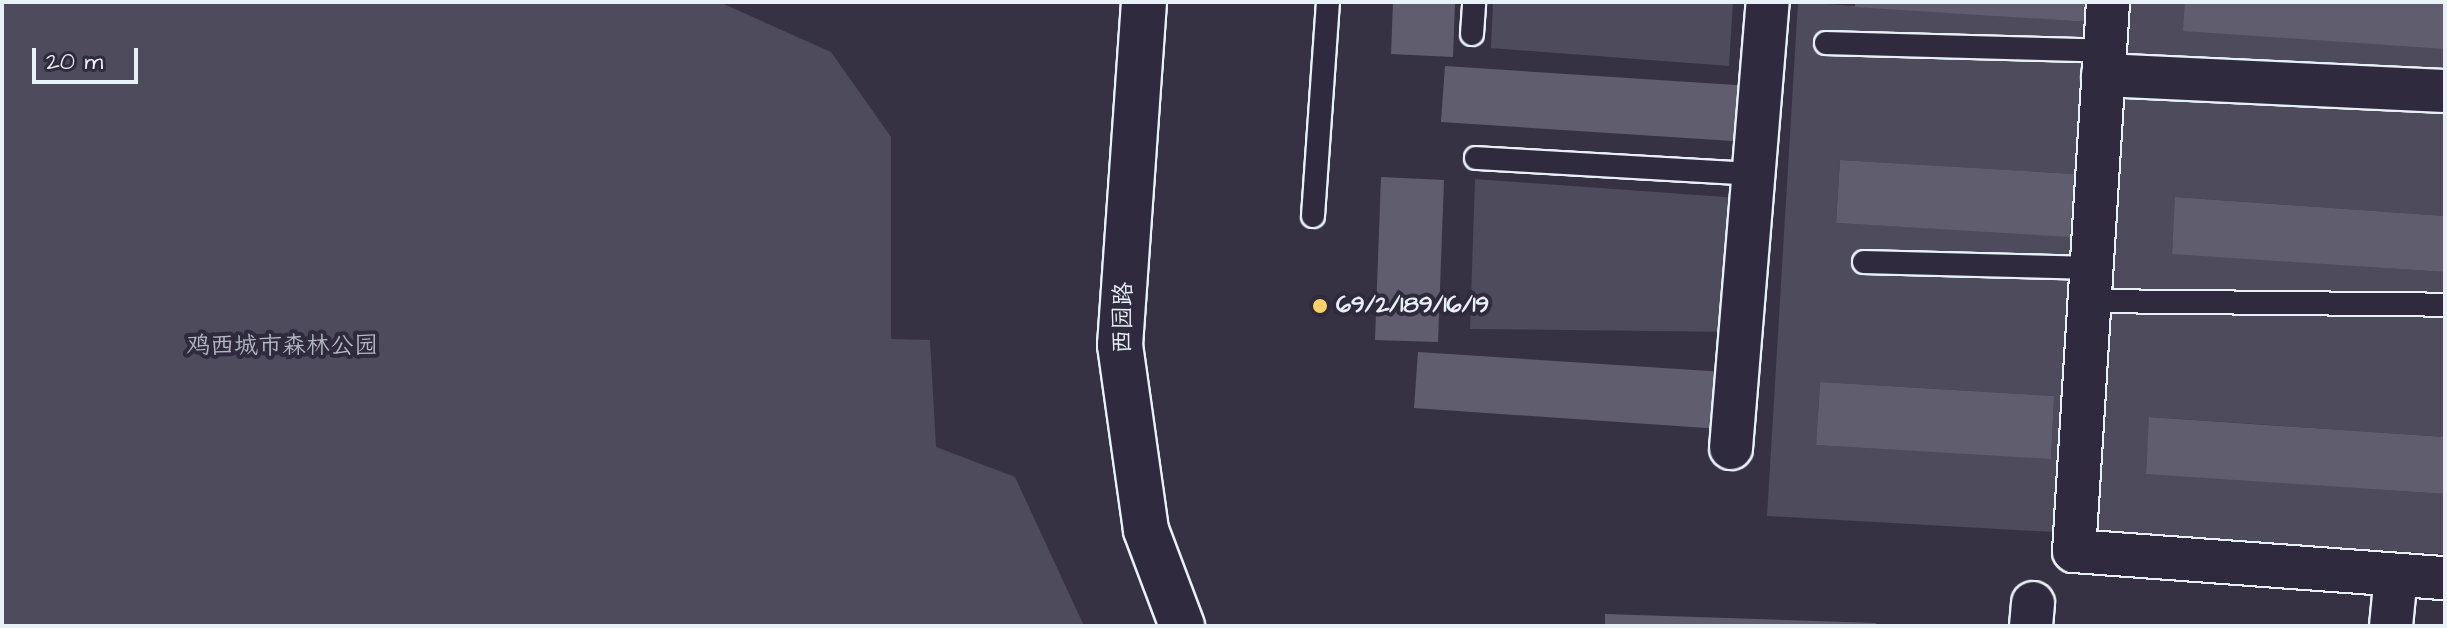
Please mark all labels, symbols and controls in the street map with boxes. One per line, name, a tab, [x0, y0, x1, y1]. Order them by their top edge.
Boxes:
scale bar	[36, 32, 142, 82]
text: 20 m	[46, 45, 103, 79]
street label: 西园路	[1109, 282, 1139, 354]
place label: 69/2/189/16/19	[1336, 292, 1489, 320]
marker: 69/2/189/16/19	[1311, 297, 1329, 315]
park label: 鸡西城市森林公园	[186, 333, 378, 361]

